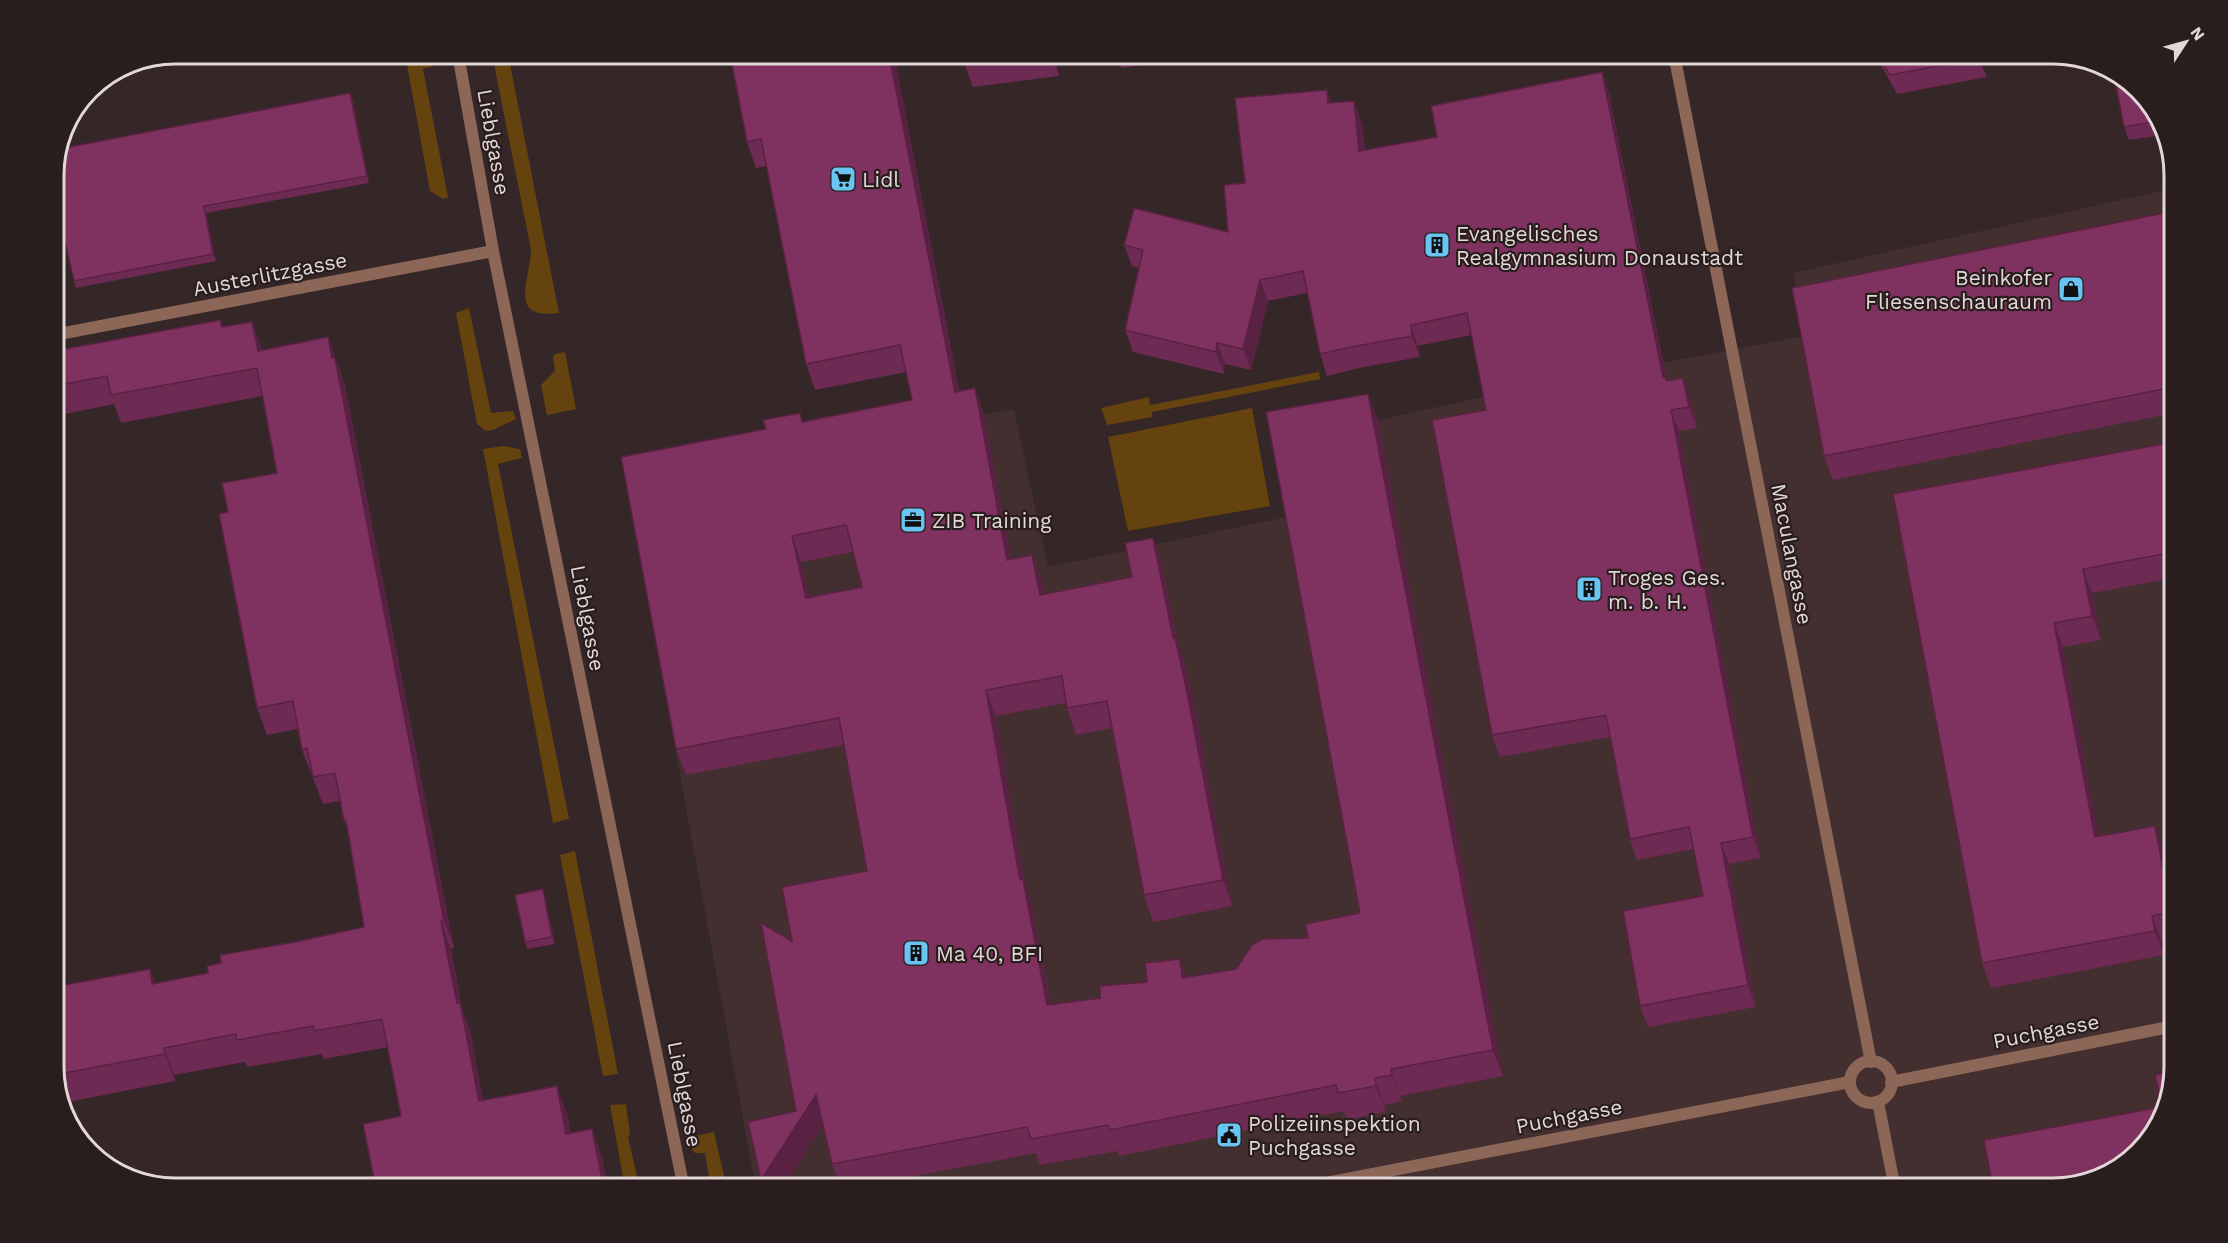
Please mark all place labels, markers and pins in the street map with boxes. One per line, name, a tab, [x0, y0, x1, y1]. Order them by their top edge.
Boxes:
supermarket icon: Lidl	[828, 164, 858, 194]
place label: Lidl	[862, 167, 900, 192]
place label: Evangelisches Realgymnasium Donaustadt	[1456, 221, 1743, 270]
building icon: Evangelisches Realgymnasium Donaustadt	[1422, 230, 1452, 260]
place label: Beinkofer Fliesenschauraum	[1865, 265, 2052, 314]
shop icon: Beinkofer Fliesenschauraum	[2056, 274, 2086, 304]
office icon: ZIB Training	[898, 505, 928, 535]
place label: ZIB Training	[932, 508, 1052, 533]
place label: Troges Ges. m. b. H.	[1608, 565, 1726, 614]
building icon: Troges Ges. m. b. H.	[1574, 574, 1604, 604]
building icon: Ma 40, BFI	[901, 938, 931, 968]
place label: Ma 40, BFI	[936, 941, 1043, 966]
place label: Polizeiinspektion Puchgasse	[1248, 1111, 1421, 1160]
public building icon: Polizeiinspektion Puchgasse	[1214, 1120, 1244, 1150]

